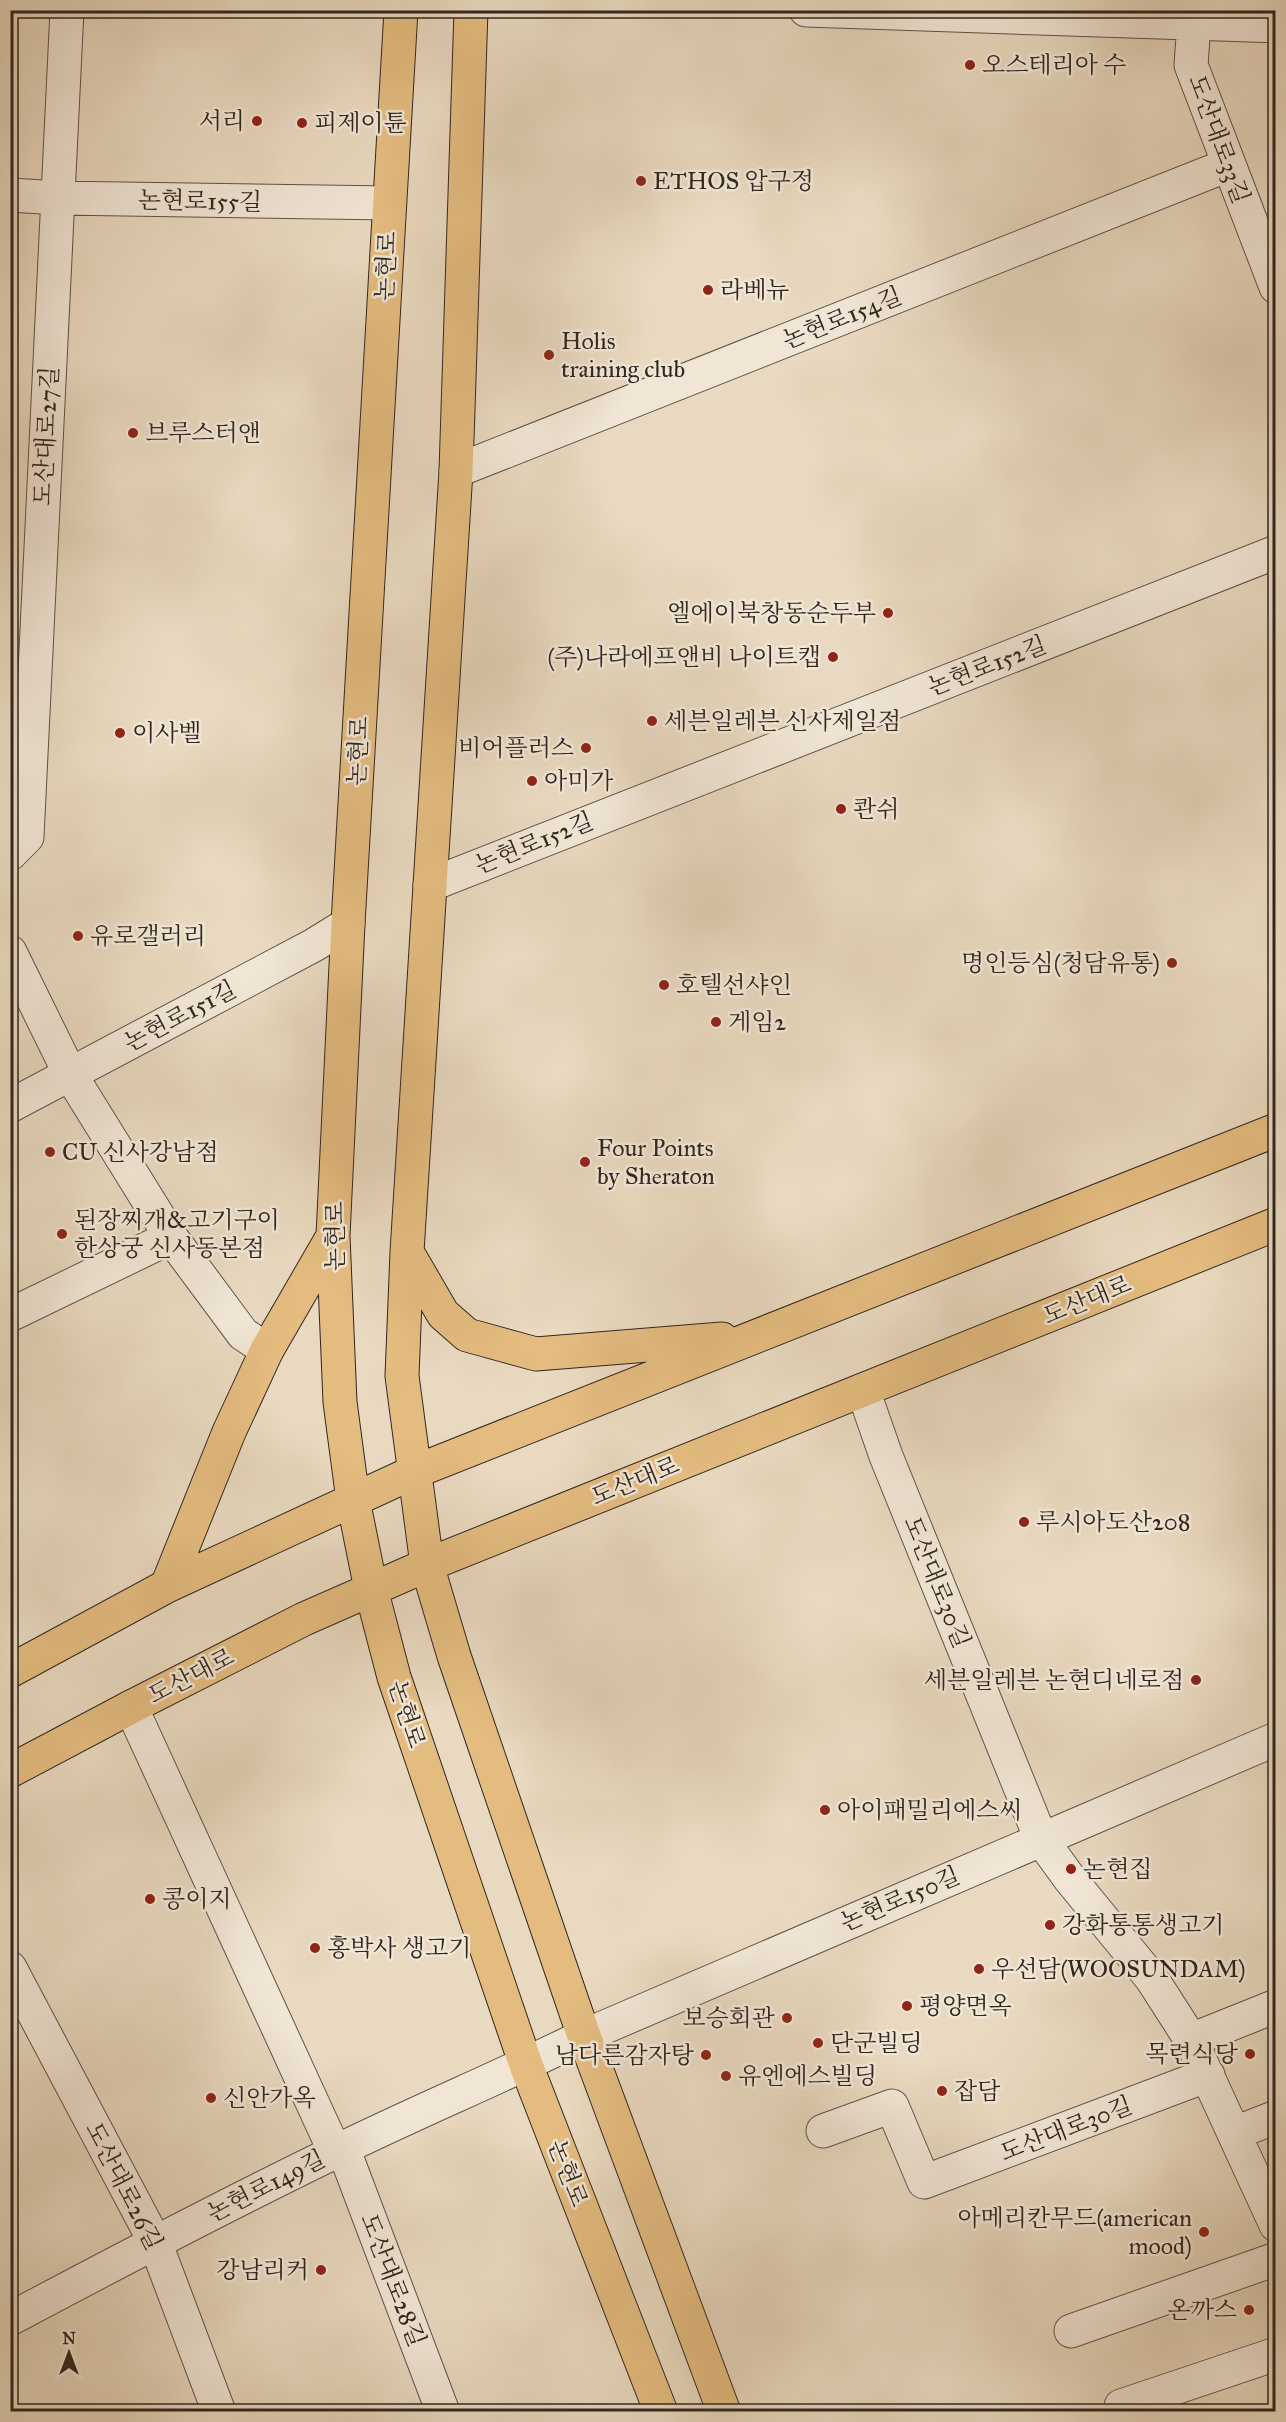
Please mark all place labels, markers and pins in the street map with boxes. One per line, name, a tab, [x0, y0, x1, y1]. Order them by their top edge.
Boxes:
place label: 오스테리아 수	[982, 50, 1126, 80]
marker: 오스테리아 수	[963, 58, 977, 72]
place label: 서리	[199, 106, 245, 136]
place label: 피제이튠	[314, 108, 407, 138]
marker: 서리	[250, 114, 264, 128]
marker: 피제이튠	[295, 116, 309, 130]
place label: ETHOS 압구정	[653, 166, 814, 196]
marker: ETHOS 압구정	[634, 174, 648, 188]
place label: 라베뉴	[720, 275, 790, 305]
marker: 라베뉴	[701, 283, 715, 297]
place label: Holis training club	[561, 326, 685, 384]
marker: Holis training club	[542, 348, 556, 362]
place label: 브루스터앤	[145, 418, 261, 448]
marker: 브루스터앤	[126, 426, 140, 440]
place label: 엘에이북창동순두부	[667, 598, 876, 628]
marker: 엘에이북창동순두부	[881, 606, 895, 620]
place label: (주)나라에프앤비 나이트캡	[547, 642, 821, 672]
marker: (주)나라에프앤비 나이트캡	[826, 650, 840, 664]
place label: 세븐일레븐 신사제일점	[664, 706, 901, 736]
marker: 세븐일레븐 신사제일점	[645, 714, 659, 728]
place label: 이사벨	[132, 718, 202, 748]
marker: 이사벨	[113, 726, 127, 740]
place label: 비어플러스	[458, 733, 574, 763]
marker: 비어플러스	[579, 741, 593, 755]
place label: 아미가	[544, 766, 614, 796]
marker: 아미가	[525, 774, 539, 788]
place label: 콴쉬	[853, 794, 899, 824]
marker: 콴쉬	[834, 802, 848, 816]
place label: 유로갤러리	[90, 921, 206, 951]
marker: 유로갤러리	[71, 929, 85, 943]
place label: 명인등심(청담유통)	[961, 948, 1160, 978]
marker: 명인등심(청담유통)	[1165, 956, 1179, 970]
place label: 호텔선샤인	[676, 970, 792, 1000]
marker: 호텔선샤인	[657, 978, 671, 992]
place label: 게임2	[728, 1007, 786, 1037]
marker: 게임2	[709, 1015, 723, 1029]
place label: Four Points by Sheraton	[597, 1133, 715, 1191]
place label: CU 신사강남점	[62, 1137, 218, 1167]
marker: CU 신사강남점	[43, 1145, 57, 1159]
marker: Four Points by Sheraton	[578, 1155, 592, 1169]
place label: 된장찌개&고기구이 한상궁 신사동본점	[74, 1205, 280, 1263]
marker: 된장찌개&고기구이 한상궁 신사동본점	[55, 1227, 69, 1241]
place label: 루시아도산208	[1036, 1507, 1191, 1537]
marker: 루시아도산208	[1017, 1515, 1031, 1529]
place label: 세븐일레븐 논현디네로점	[924, 1665, 1184, 1695]
marker: 세븐일레븐 논현디네로점	[1189, 1673, 1203, 1687]
place label: 아이패밀리에스씨	[837, 1795, 1022, 1825]
marker: 아이패밀리에스씨	[818, 1803, 832, 1817]
place label: 논현집	[1083, 1854, 1153, 1884]
marker: 논현집	[1064, 1862, 1078, 1876]
place label: 콩이지	[162, 1884, 232, 1914]
marker: 콩이지	[143, 1892, 157, 1906]
place label: 강화통통생고기	[1062, 1910, 1224, 1940]
marker: 강화통통생고기	[1043, 1918, 1057, 1932]
place label: 홍박사 생고기	[327, 1933, 471, 1963]
marker: 홍박사 생고기	[308, 1941, 322, 1955]
place label: 우선담(WOOSUNDAM)	[991, 1954, 1246, 1984]
marker: 우선담(WOOSUNDAM)	[972, 1962, 986, 1976]
place label: 평양면옥	[919, 1991, 1012, 2021]
marker: 평양면옥	[900, 1999, 914, 2013]
place label: 보승회관	[682, 2003, 775, 2033]
marker: 보승회관	[780, 2011, 794, 2025]
place label: 단군빌딩	[830, 2028, 923, 2058]
marker: 단군빌딩	[811, 2036, 825, 2050]
place label: 목련식당	[1145, 2039, 1239, 2069]
place label: 남다른감자탕	[555, 2040, 695, 2070]
marker: 목련식당	[1243, 2047, 1257, 2061]
marker: 남다른감자탕	[699, 2048, 713, 2062]
place label: 유엔에스빌딩	[738, 2061, 877, 2091]
marker: 유엔에스빌딩	[719, 2069, 733, 2083]
place label: 잡담	[954, 2076, 1001, 2106]
place label: 신안가옥	[223, 2083, 316, 2113]
marker: 잡담	[935, 2084, 949, 2098]
marker: 신안가옥	[204, 2091, 218, 2105]
place label: 아메리칸무드(american mood)	[957, 2203, 1192, 2261]
marker: 아메리칸무드(american mood)	[1197, 2225, 1211, 2239]
place label: 강남리커	[216, 2255, 309, 2285]
marker: 강남리커	[314, 2263, 328, 2277]
place label: 온까스	[1167, 2295, 1237, 2325]
marker: 온까스	[1242, 2303, 1256, 2317]

